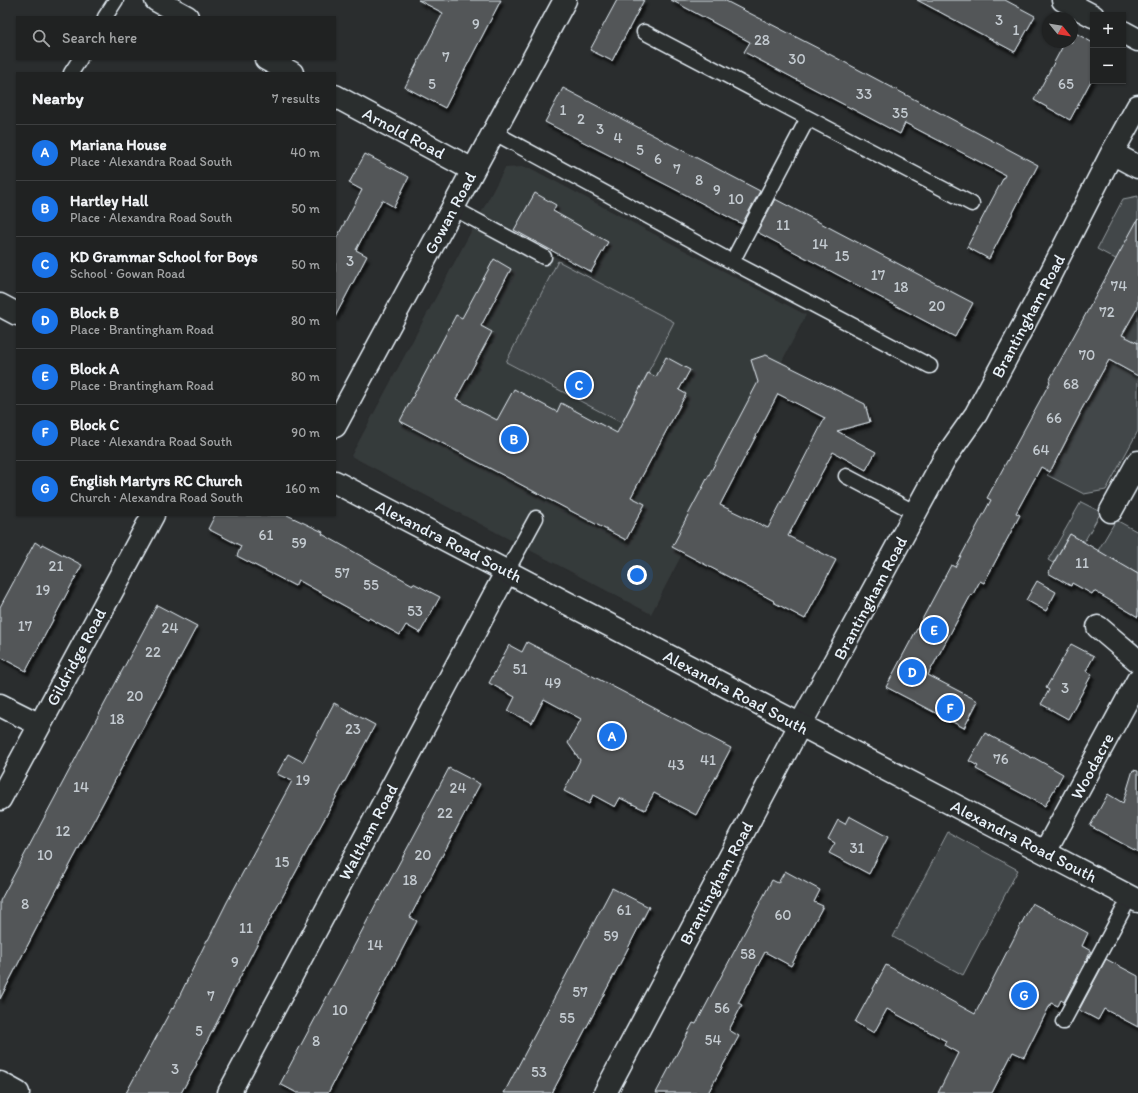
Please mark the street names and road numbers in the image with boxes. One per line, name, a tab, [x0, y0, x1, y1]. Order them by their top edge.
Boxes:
street label: Arnold Road	[359, 103, 449, 163]
street label: Gowan Road	[420, 168, 480, 258]
street label: Brantingham Road	[987, 251, 1069, 381]
street label: Alexandra Road South	[373, 495, 526, 587]
street label: Brantingham Road	[829, 533, 911, 663]
street label: Gildridge Road	[42, 604, 110, 709]
street label: Alexandra Road South	[660, 645, 812, 739]
street label: Woodacre	[1066, 729, 1118, 803]
street label: Waltham Road	[334, 780, 402, 884]
street label: Alexandra Road South	[948, 795, 1101, 887]
street label: Brantingham Road	[675, 818, 757, 948]

